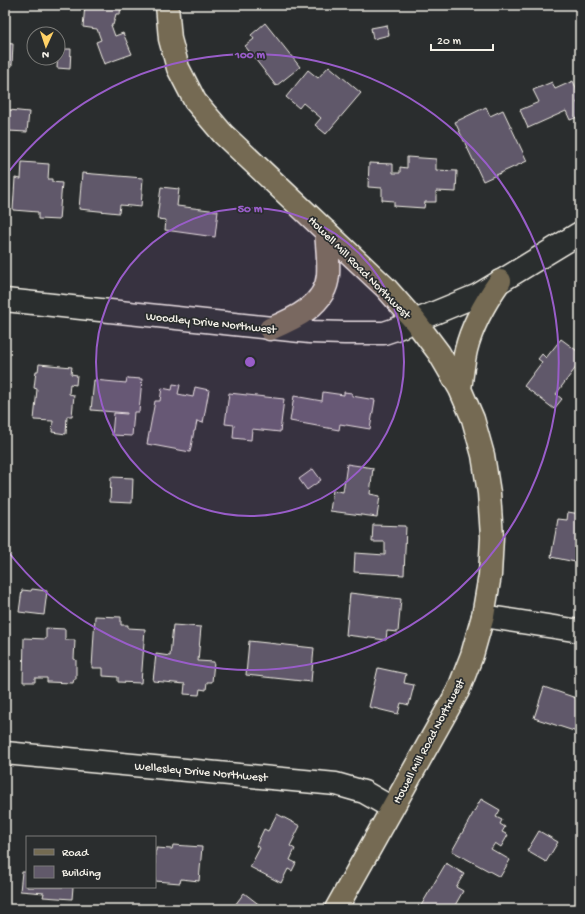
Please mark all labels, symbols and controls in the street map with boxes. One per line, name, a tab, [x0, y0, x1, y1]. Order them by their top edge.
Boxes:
north arrow	[26, 26, 66, 66]
scale bar	[431, 26, 493, 52]
text: 20 m	[437, 35, 462, 49]
text: N	[42, 48, 49, 60]
text: 100 m	[234, 49, 265, 63]
text: 50 m	[238, 203, 263, 217]
street label: Howell Mill Road Northwest	[304, 214, 414, 323]
street label: Woodley Drive Northwest	[145, 310, 278, 338]
centre of rings	[243, 355, 257, 369]
street label: Howell Mill Road Northwest	[391, 676, 469, 807]
street label: Wellesley Drive Northwest	[134, 760, 269, 786]
legend	[26, 836, 156, 888]
text: Road	[62, 847, 89, 861]
text: Building	[61, 867, 101, 881]

